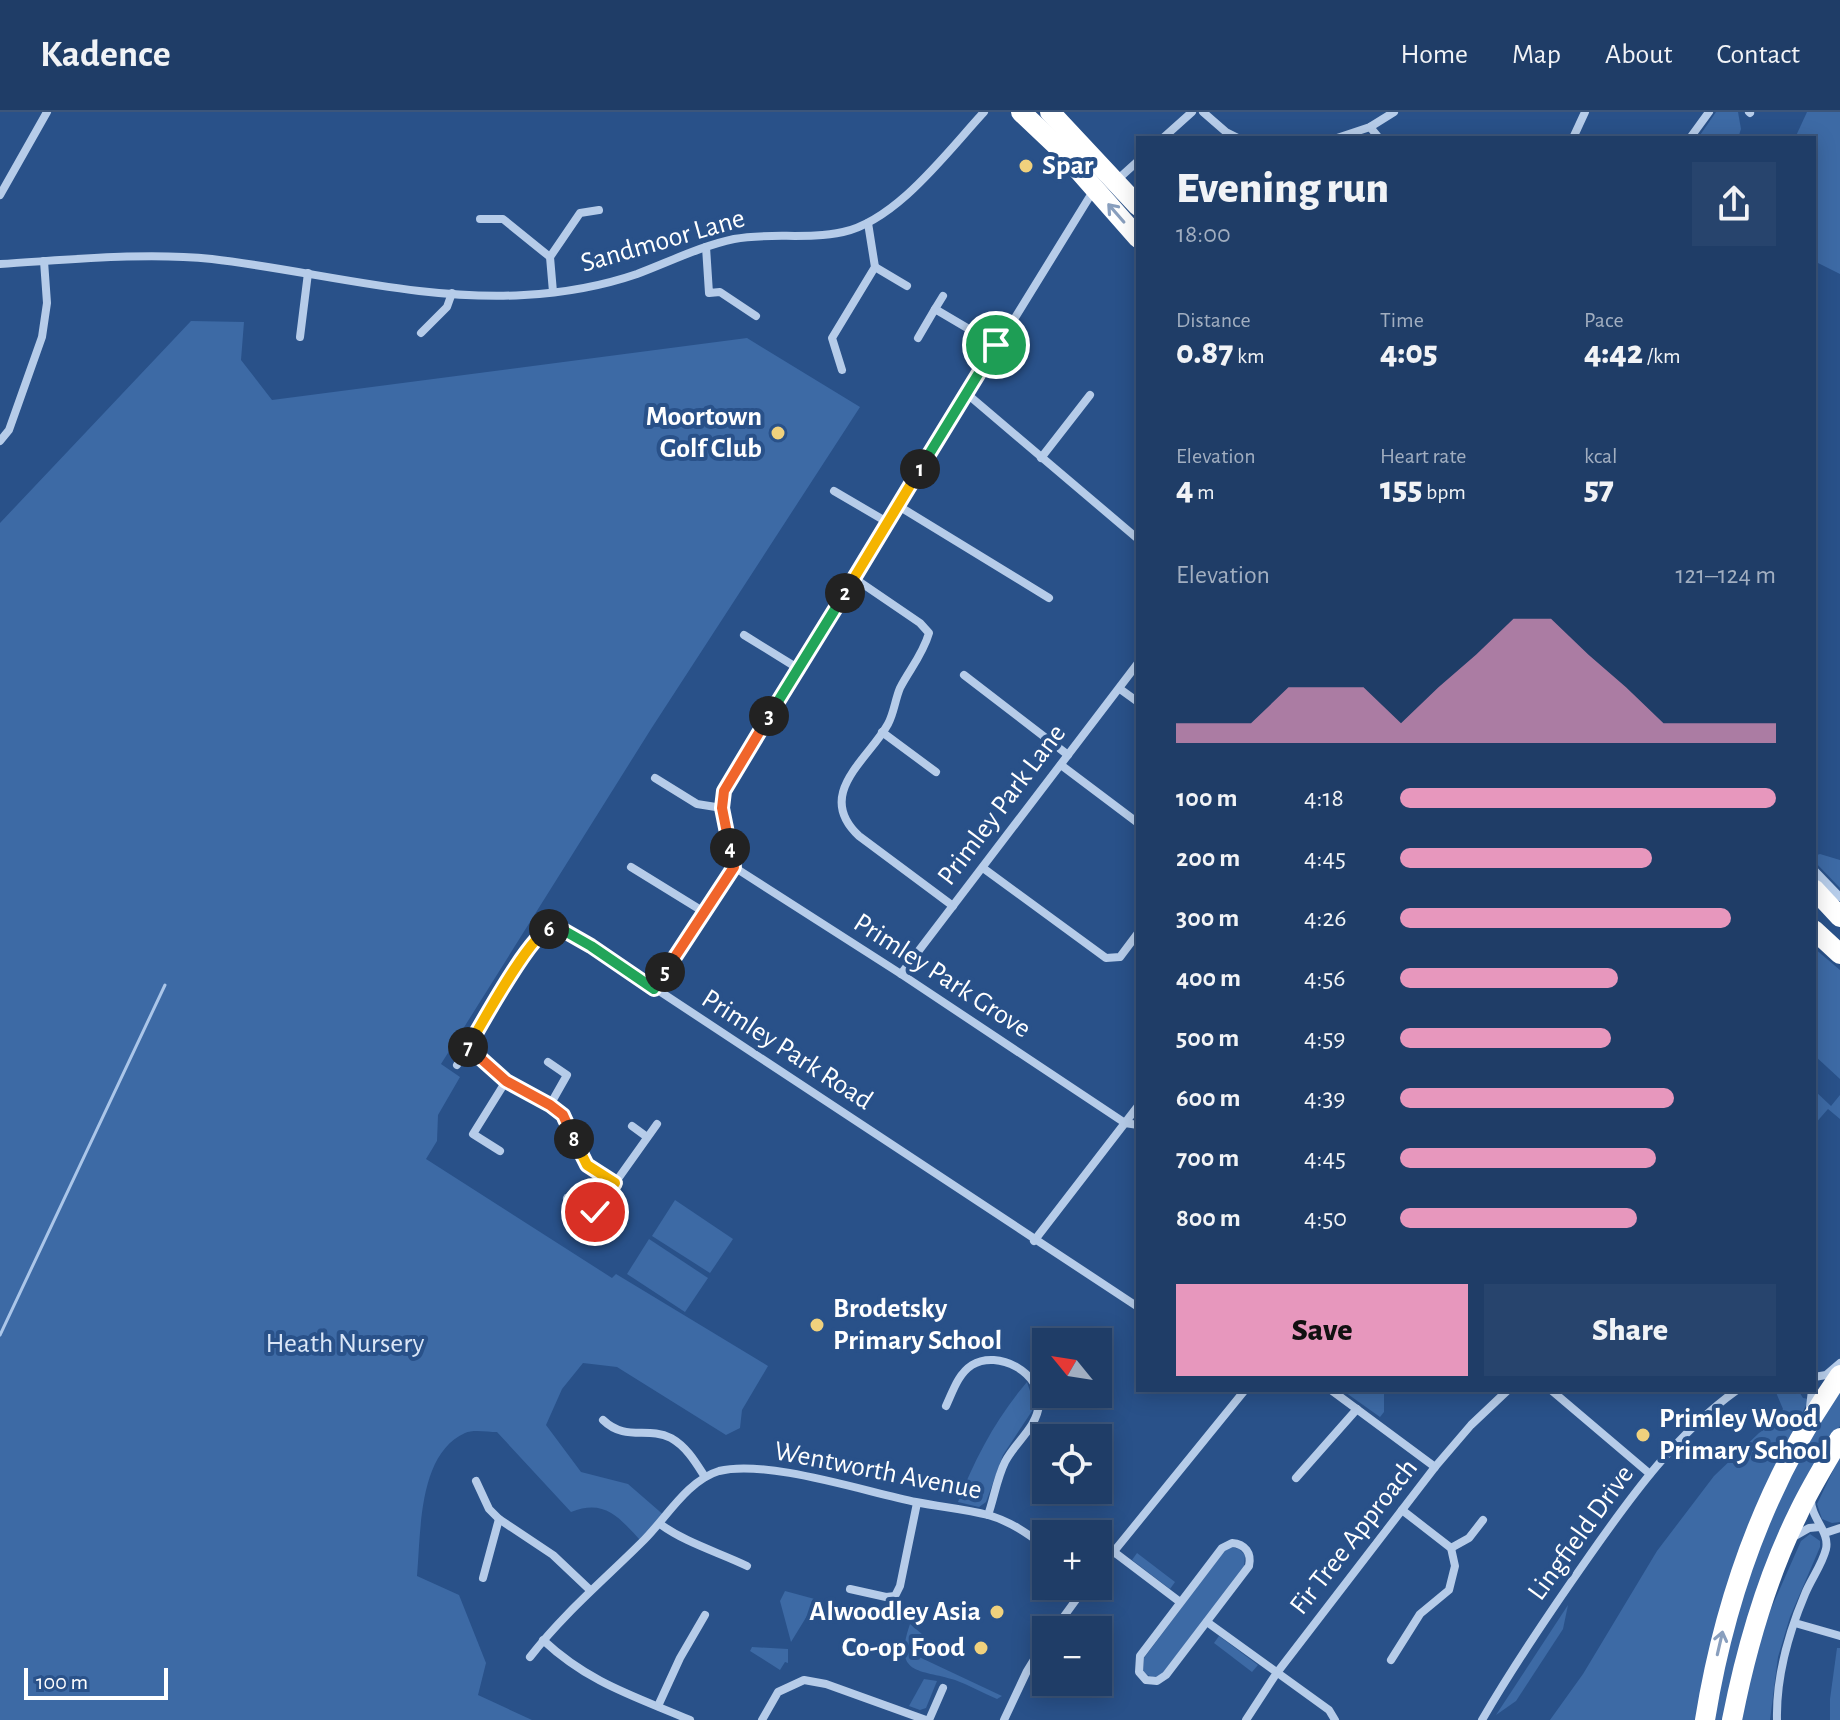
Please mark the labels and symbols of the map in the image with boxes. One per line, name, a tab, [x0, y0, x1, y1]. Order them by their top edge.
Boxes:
place label: Spar	[1042, 152, 1094, 180]
marker: Spar	[1017, 157, 1035, 175]
street label: Sandmoor Lane	[578, 204, 748, 278]
one-way arrow	[1107, 204, 1125, 224]
pin	[962, 311, 1030, 379]
place label: Moortown Golf Club	[646, 403, 762, 463]
marker: Moortown Golf Club	[769, 424, 787, 442]
pin: 1	[900, 449, 940, 489]
pin: 2	[825, 573, 865, 613]
pin: 3	[749, 696, 789, 736]
street label: Primley Park Lane	[933, 719, 1071, 891]
pin: 4	[710, 828, 750, 868]
pin: 6	[529, 909, 569, 949]
street label: Primley Park Grove	[849, 909, 1035, 1043]
pin: 5	[645, 952, 685, 992]
street label: Primley Park Road	[697, 984, 877, 1116]
pin: 7	[448, 1027, 488, 1067]
pin: 8	[554, 1119, 594, 1159]
pin	[561, 1178, 629, 1246]
place label: Brodetsky Primary School	[833, 1295, 1002, 1355]
marker: Brodetsky Primary School	[808, 1316, 826, 1334]
north arrow	[1032, 1328, 1112, 1408]
park label: Heath Nursery	[265, 1330, 425, 1358]
place label: Primley Wood Primary School	[1659, 1405, 1828, 1465]
marker: Primley Wood Primary School	[1634, 1426, 1652, 1444]
street label: Wentworth Avenue	[772, 1437, 984, 1505]
street label: Fir Tree Approach	[1285, 1454, 1423, 1620]
street label: Lingfield Drive	[1523, 1460, 1639, 1606]
place label: Alwoodley Asia	[809, 1598, 981, 1626]
marker: Alwoodley Asia	[988, 1603, 1006, 1621]
one-way arrow	[1713, 1631, 1728, 1657]
place label: Co-op Food	[842, 1634, 965, 1662]
marker: Co-op Food	[972, 1639, 990, 1657]
scale bar	[24, 1664, 168, 1700]

